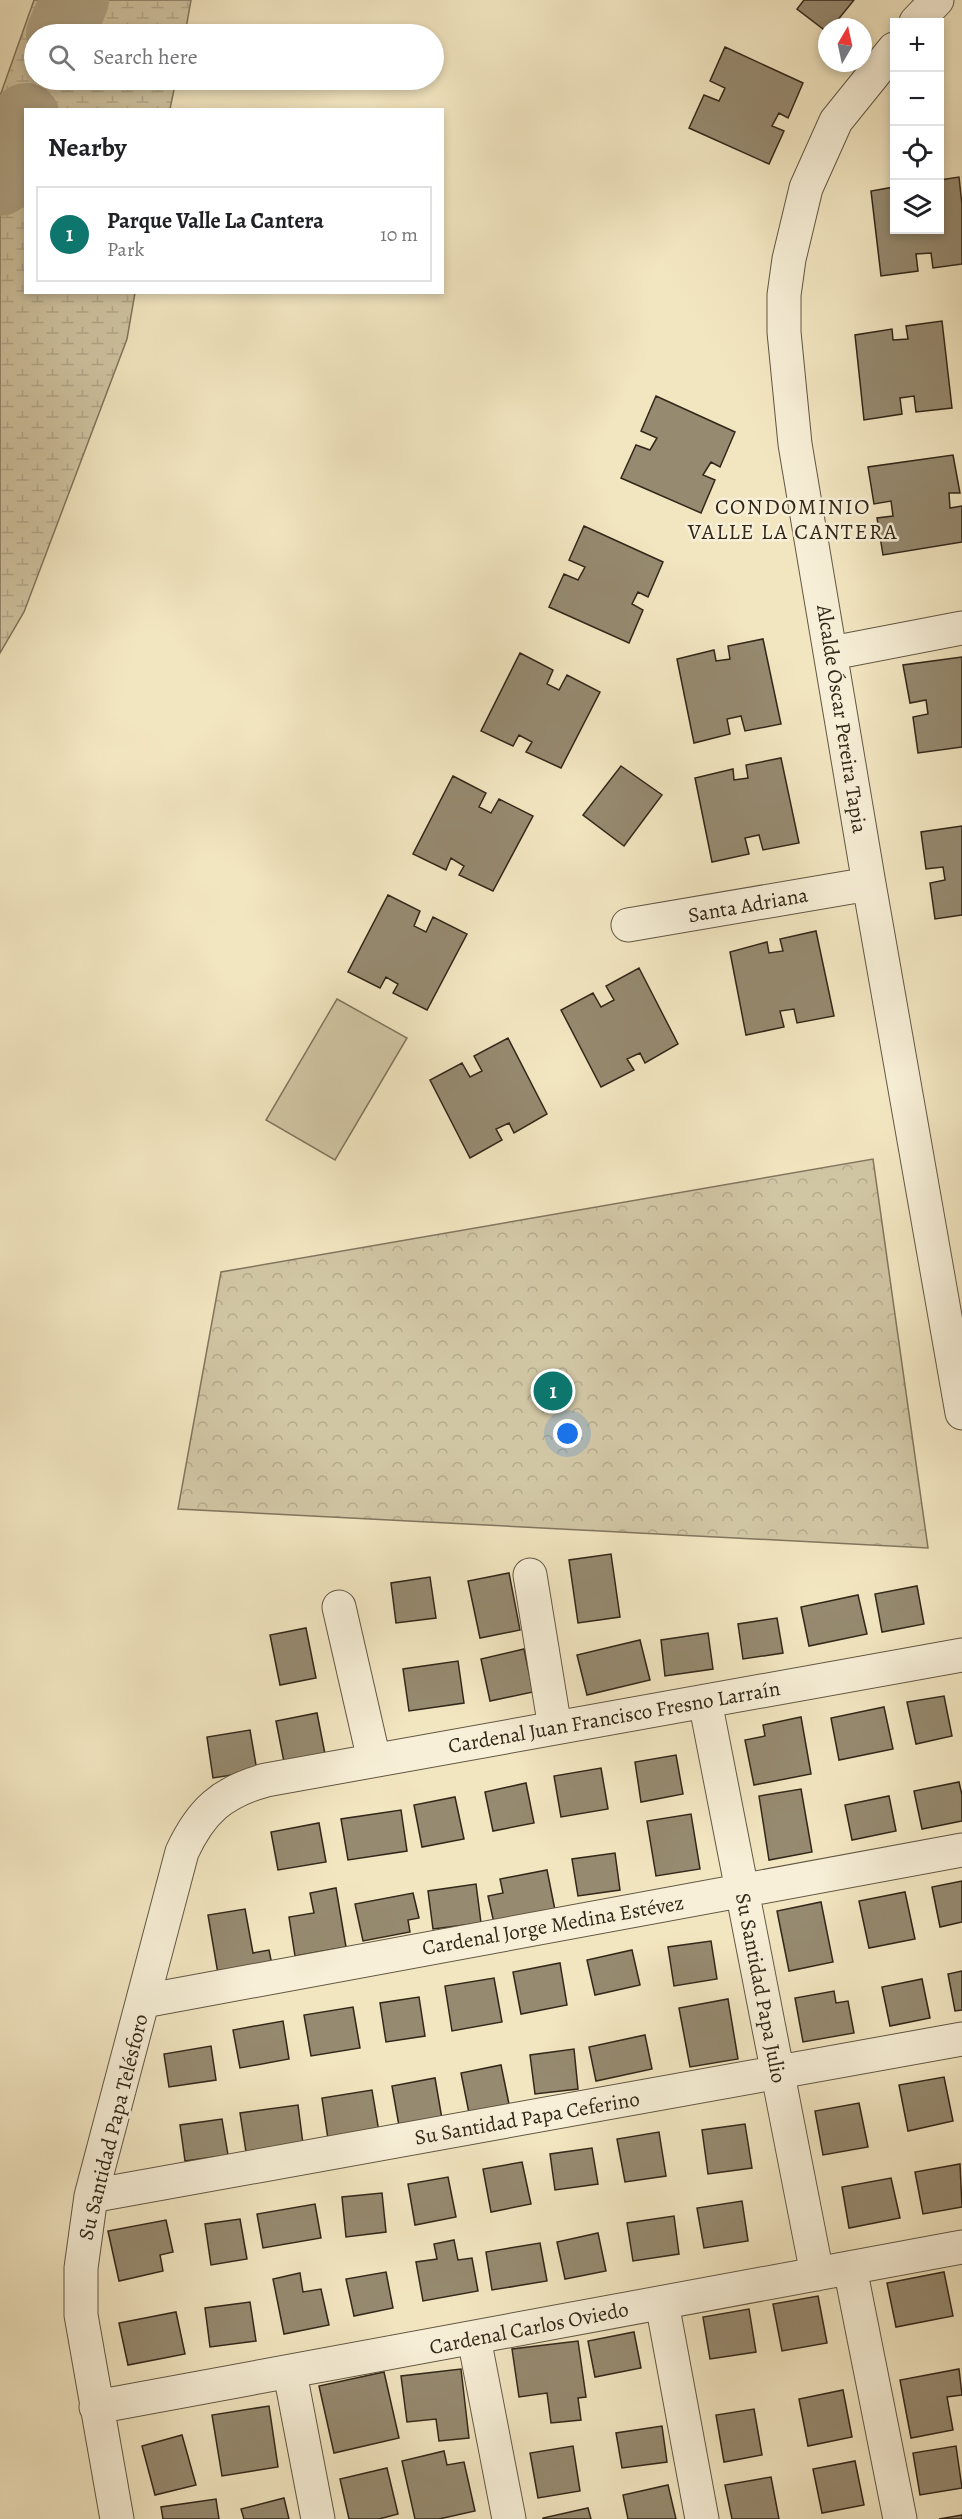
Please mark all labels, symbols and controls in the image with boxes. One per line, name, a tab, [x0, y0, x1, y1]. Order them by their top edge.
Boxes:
north arrow	[818, 18, 872, 72]
map controls	[890, 18, 944, 234]
button: +	[890, 18, 944, 72]
search box	[24, 24, 444, 90]
icon: search	[45, 41, 78, 74]
text: Search here	[93, 42, 198, 72]
button: −	[890, 72, 944, 126]
button: locate	[890, 126, 944, 180]
text: Nearby	[48, 130, 127, 165]
button: layers	[890, 180, 944, 234]
text: Parque Valle La Cantera	[107, 206, 324, 236]
text: 1	[66, 221, 73, 248]
text: 10 m	[380, 221, 418, 248]
text: Park	[107, 236, 145, 263]
district label: CONDOMINIO VALLE LA CANTERA	[687, 492, 898, 547]
street label: Alcalde Óscar Pereira Tapia	[810, 602, 874, 835]
street label: Santa Adriana	[686, 881, 810, 929]
pin: 1	[534, 1368, 572, 1414]
your location	[553, 1419, 582, 1448]
street label: Cardenal Juan Francisco Fresno Larraín	[446, 1674, 782, 1760]
street label: Cardenal Jorge Medina Estévez	[420, 1888, 686, 1962]
street label: Su Santidad Papa Julio	[729, 1891, 793, 2085]
street label: Su Santidad Papa Telésforo	[71, 2011, 155, 2243]
street label: Su Santidad Papa Ceferino	[412, 2084, 642, 2152]
street label: Cardenal Carlos Oviedo	[427, 2295, 631, 2361]

